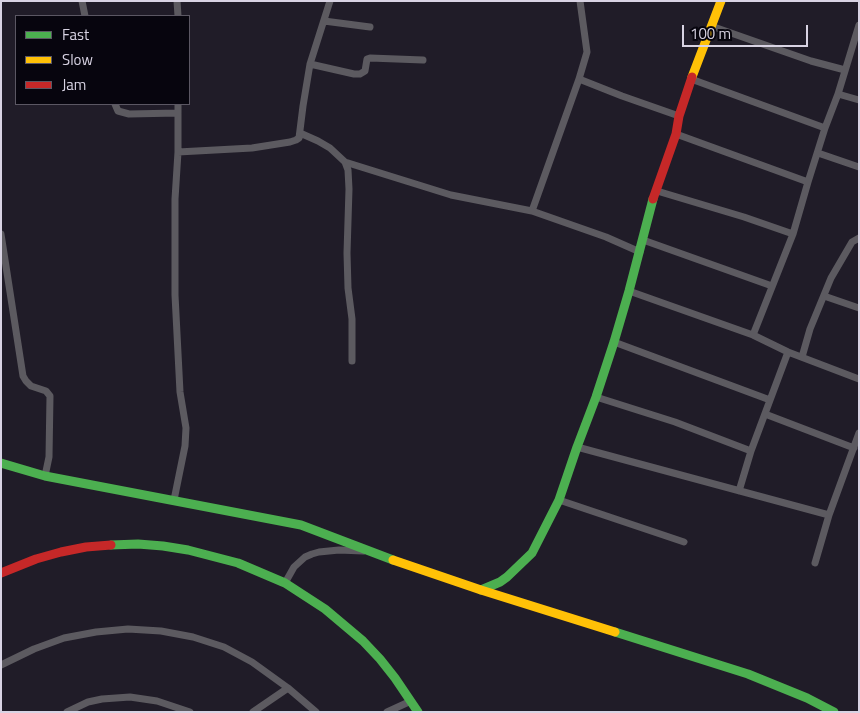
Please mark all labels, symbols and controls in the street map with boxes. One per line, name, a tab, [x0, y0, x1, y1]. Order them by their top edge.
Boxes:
legend	[15, 15, 190, 105]
scale bar	[685, 15, 811, 47]
text: 100 m	[690, 22, 731, 45]
text: Fast	[62, 23, 89, 46]
text: Slow	[62, 48, 93, 71]
text: Jam	[62, 73, 86, 96]

